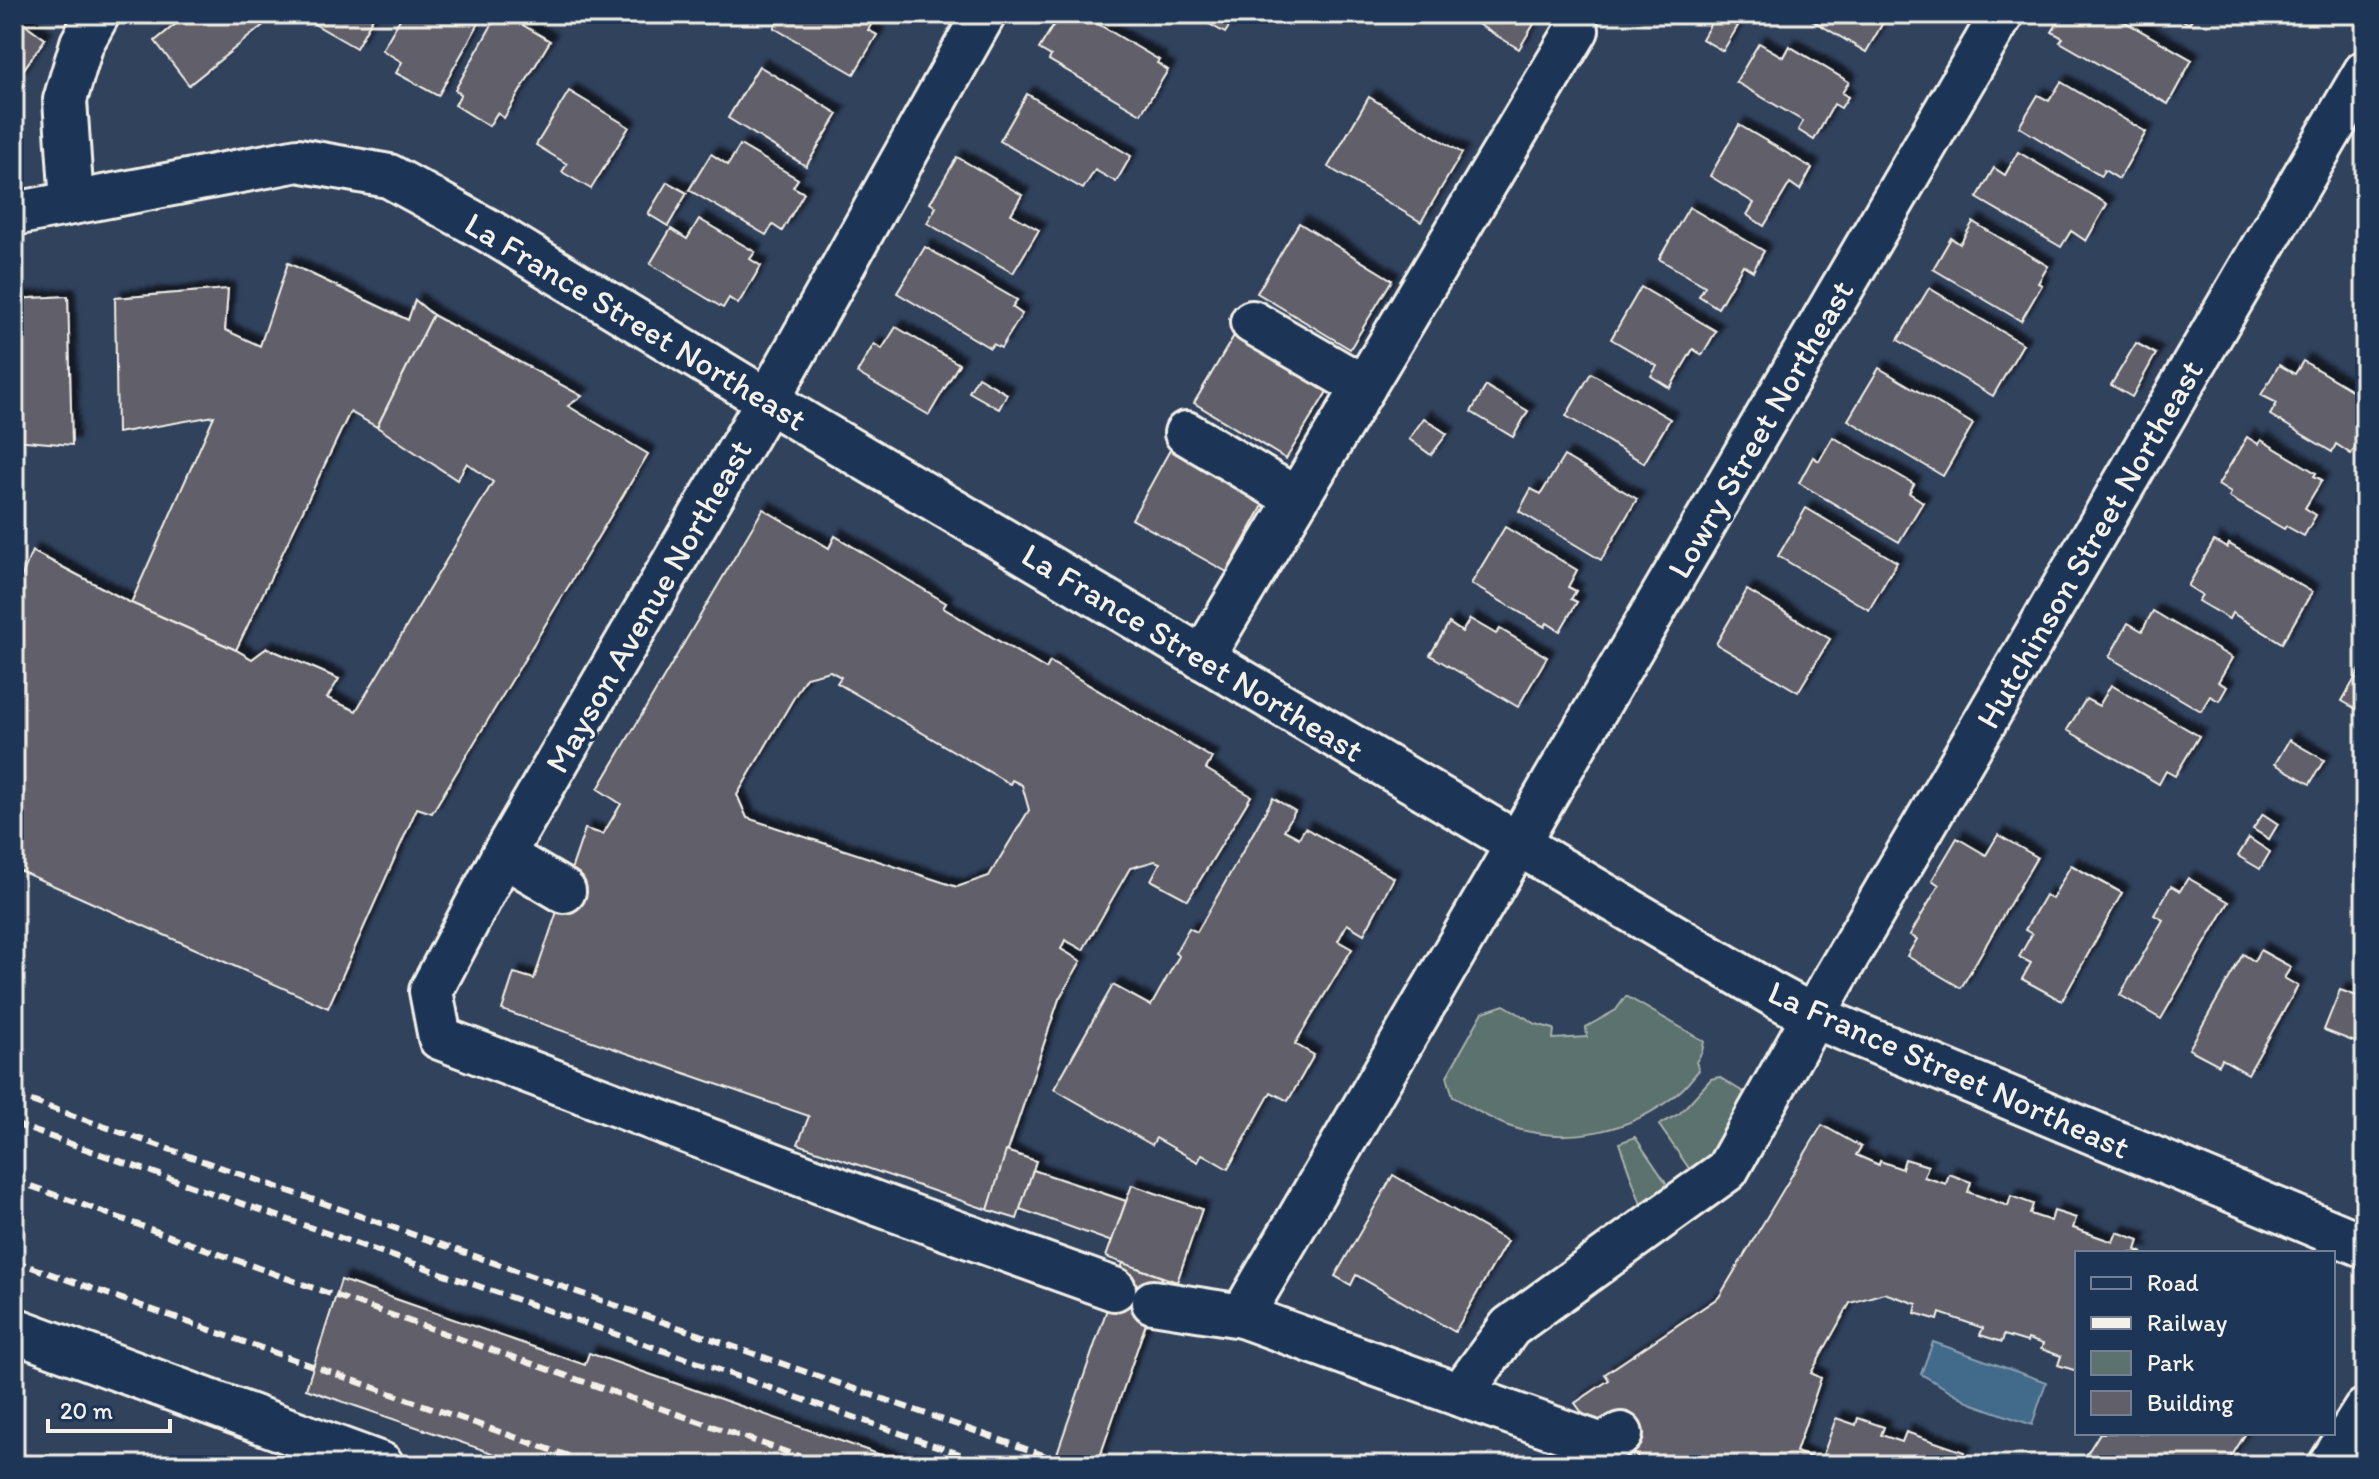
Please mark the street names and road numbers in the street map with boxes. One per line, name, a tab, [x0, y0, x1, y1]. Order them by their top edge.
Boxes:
street label: La France Street Northeast	[457, 203, 814, 440]
street label: Lowry Street Northeast	[1658, 273, 1863, 585]
street label: Hutchinson Street Northeast	[1967, 352, 2212, 736]
street label: Mayson Avenue Northeast	[536, 432, 761, 780]
street label: La France Street Northeast	[1014, 534, 1371, 771]
street label: La France Street Northeast	[1762, 971, 2136, 1168]

